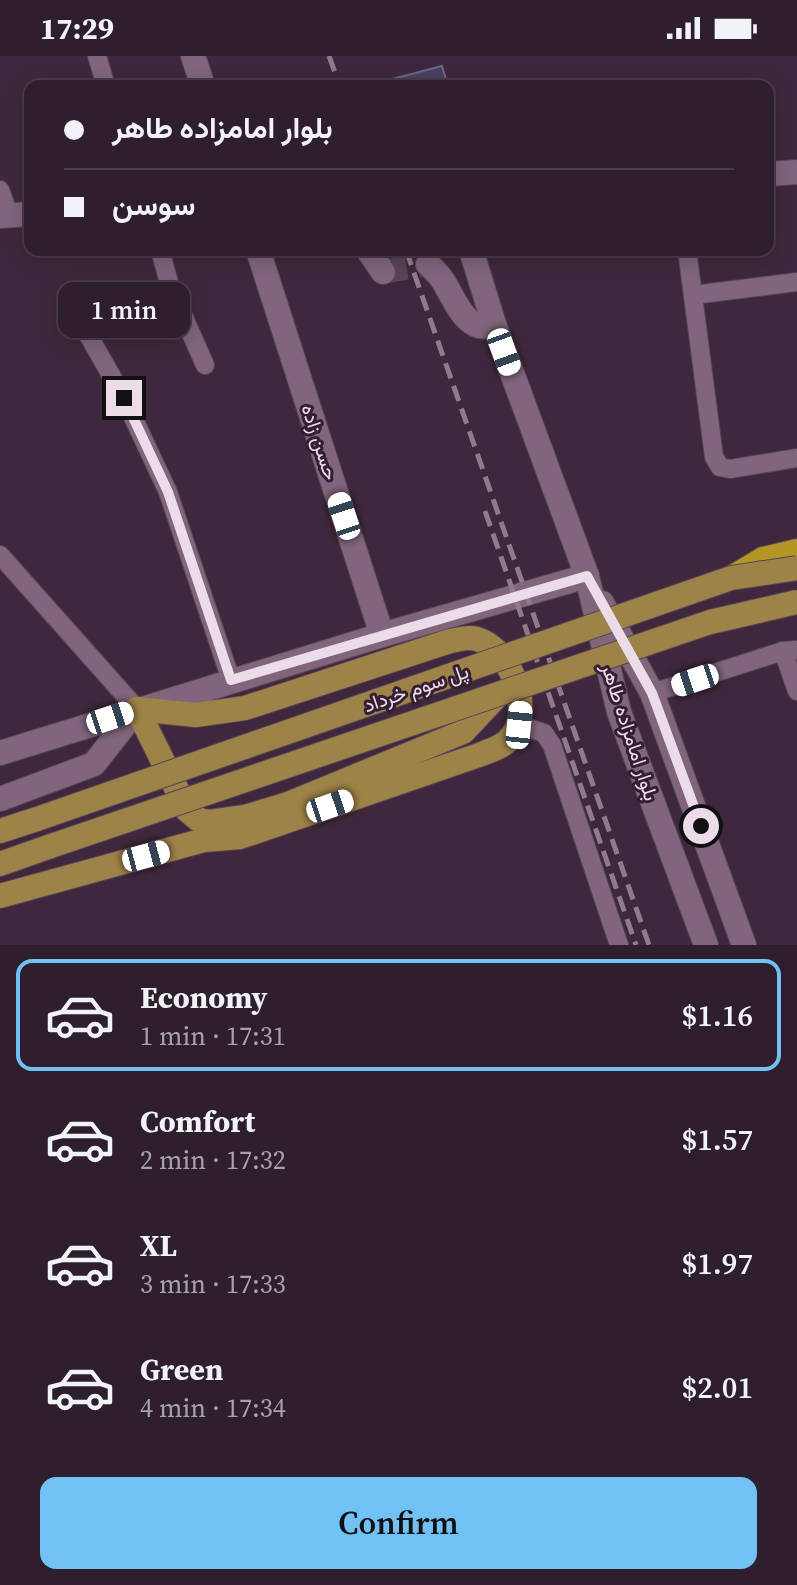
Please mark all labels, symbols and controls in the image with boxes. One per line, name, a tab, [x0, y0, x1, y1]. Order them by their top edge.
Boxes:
text: 17:29	[40, 8, 114, 49]
text: بلوار امامزاده طاهر	[112, 107, 333, 148]
text: سوسن	[112, 184, 195, 225]
callout: 1 min	[58, 282, 190, 338]
text: 1 min	[91, 292, 157, 328]
car	[485, 325, 523, 379]
route end	[106, 380, 142, 416]
street label: حسن زاده	[295, 400, 345, 484]
car	[325, 489, 363, 543]
street label: پل سوم خرداد	[360, 657, 472, 719]
street label: بلوار امامزاده طاهر	[594, 659, 665, 804]
car	[668, 661, 722, 699]
car	[83, 699, 137, 737]
car	[505, 700, 533, 750]
car	[303, 787, 357, 825]
route start	[683, 808, 719, 844]
car	[120, 838, 172, 874]
text: Economy	[140, 977, 268, 1018]
icon: car	[44, 979, 116, 1051]
text: $1.16	[682, 995, 753, 1036]
text: 1 min · 17:31	[140, 1018, 286, 1054]
text: Comfort	[140, 1101, 255, 1142]
icon: car	[44, 1103, 116, 1175]
text: $1.57	[682, 1119, 753, 1160]
text: 2 min · 17:32	[140, 1142, 286, 1178]
text: XL	[140, 1225, 177, 1266]
icon: car	[44, 1227, 116, 1299]
text: $1.97	[682, 1243, 753, 1284]
text: 3 min · 17:33	[140, 1266, 286, 1302]
text: Green	[140, 1349, 223, 1390]
icon: car	[44, 1351, 116, 1423]
text: $2.01	[682, 1367, 753, 1408]
text: 4 min · 17:34	[140, 1390, 286, 1426]
button: Confirm	[40, 1477, 757, 1569]

